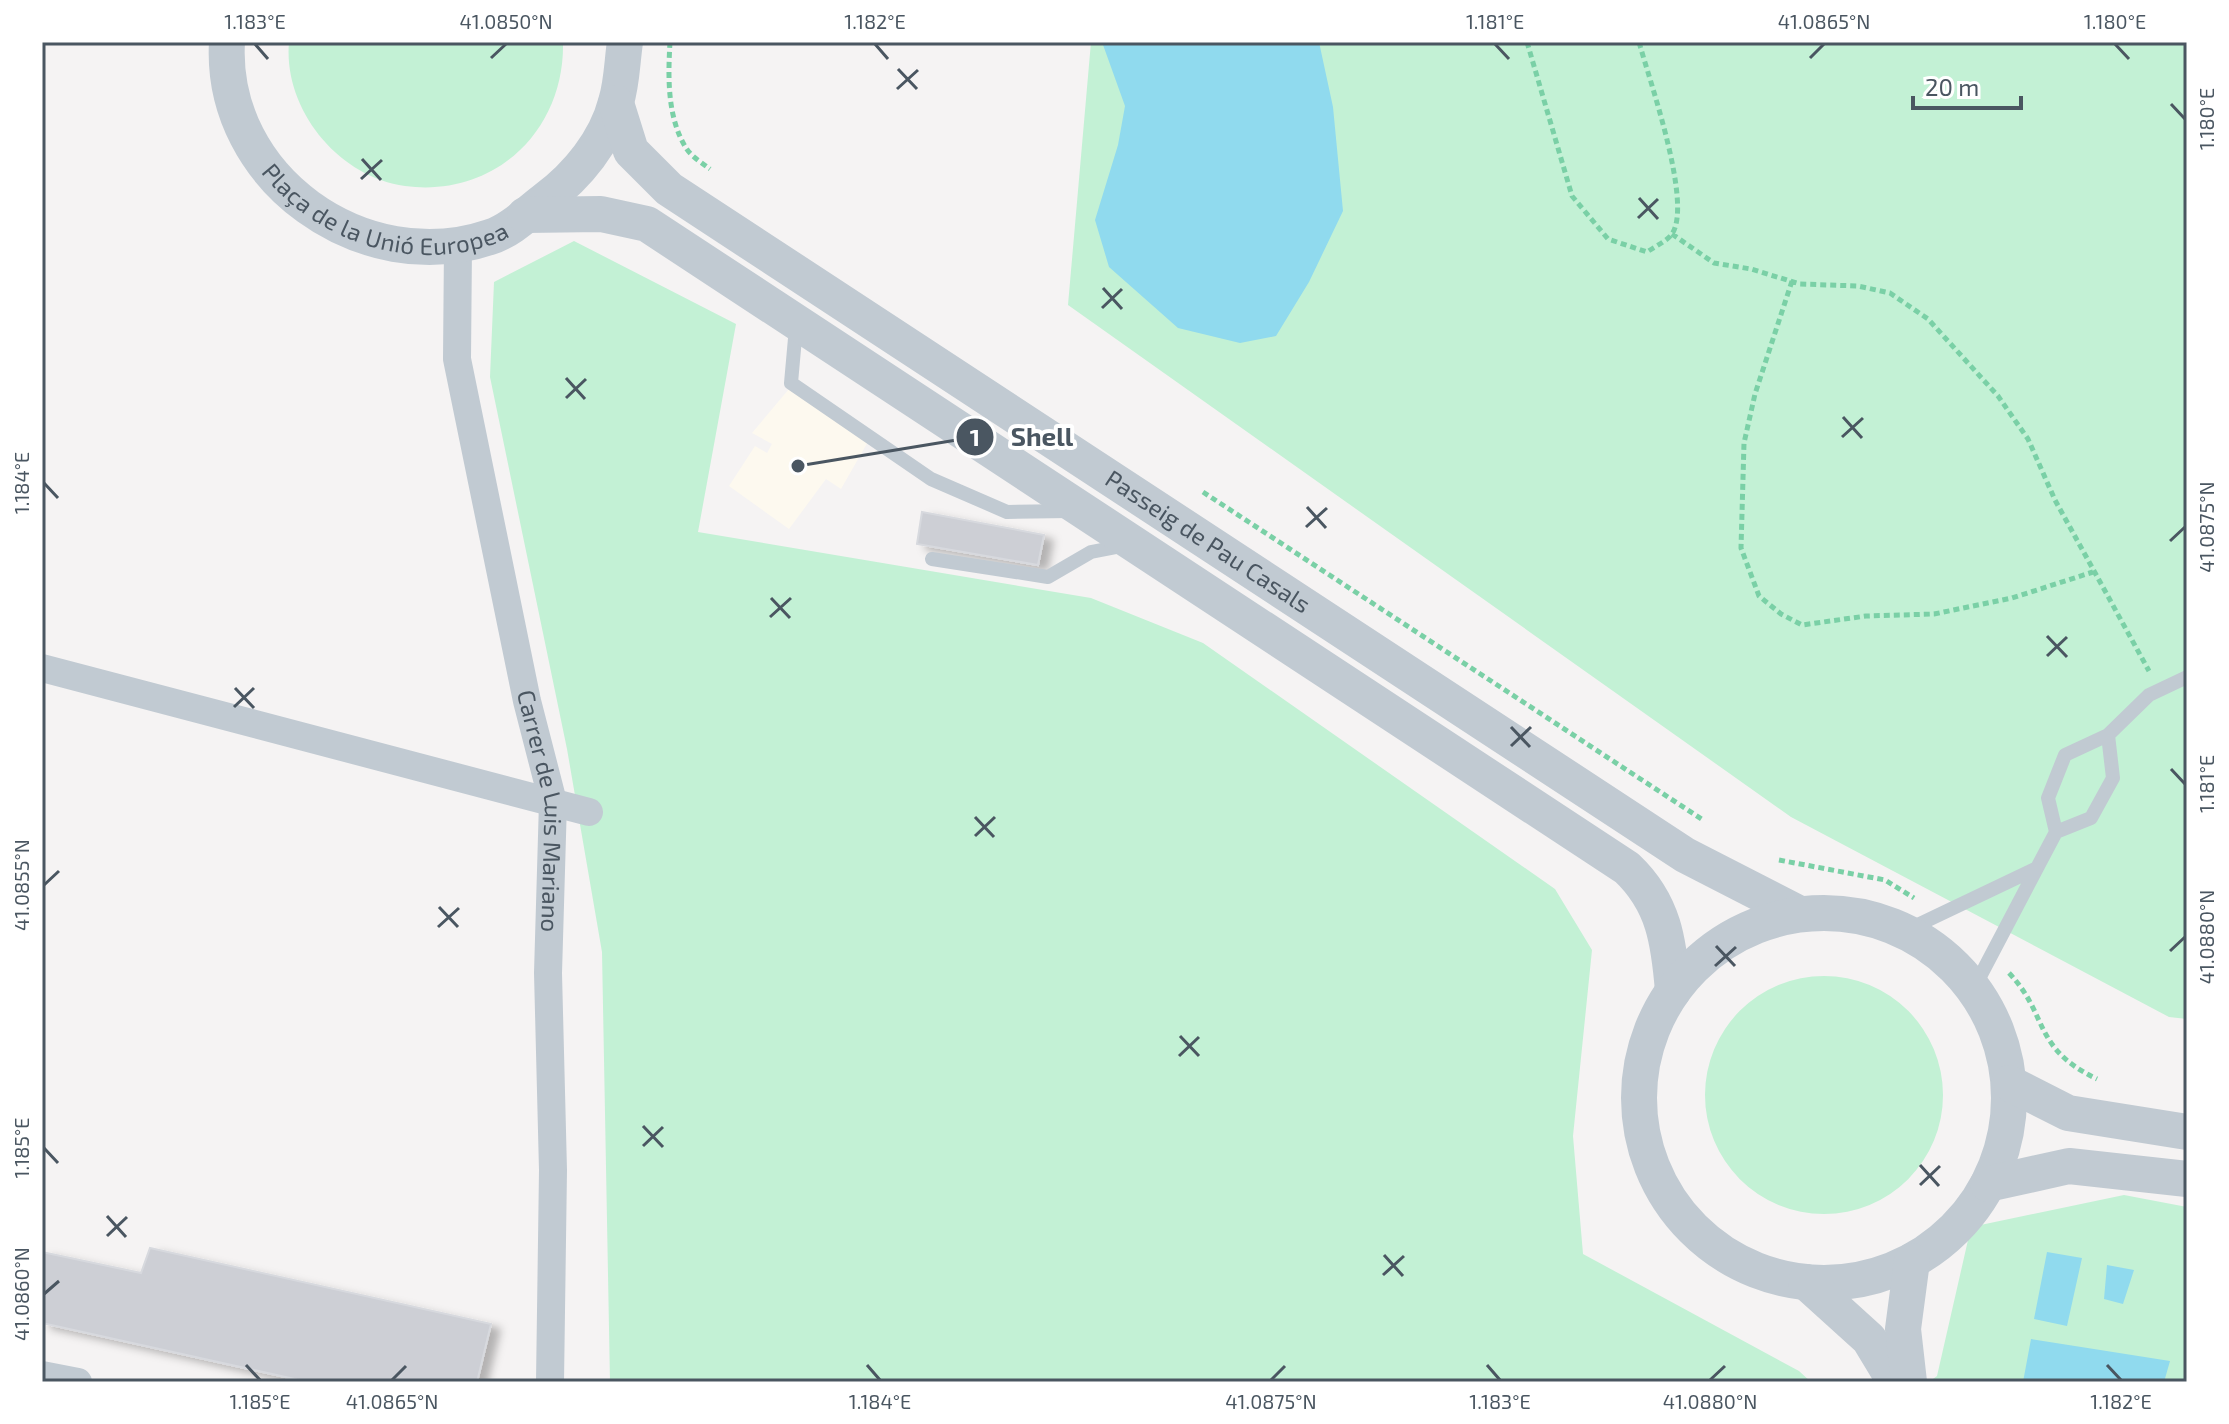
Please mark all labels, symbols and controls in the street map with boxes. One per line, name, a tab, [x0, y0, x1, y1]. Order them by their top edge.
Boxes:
text: 1.183°E	[224, 9, 286, 33]
text: 41.0850°N	[459, 9, 553, 33]
text: 1.182°E	[844, 9, 906, 33]
text: 1.181°E	[1466, 9, 1524, 33]
text: 41.0865°N	[1778, 9, 1870, 33]
text: 1.180°E	[2084, 9, 2146, 33]
scale bar	[1913, 60, 2021, 110]
text: 20 m	[1925, 72, 1979, 101]
text: 1.180°E	[2194, 88, 2218, 150]
street label: Plaça de la Unió Europea	[257, 157, 513, 260]
callout: Shell	[955, 412, 1090, 462]
text: Shell	[1011, 420, 1074, 451]
text: 1	[970, 422, 980, 451]
text: 1.184°E	[9, 452, 33, 514]
street label: Passeig de Pau Casals	[1100, 463, 1316, 618]
text: 41.0875°N	[2194, 481, 2218, 573]
street label: Carrer de Luis Mariano	[512, 687, 569, 933]
text: 1.181°E	[2194, 755, 2218, 813]
text: 41.0855°N	[9, 839, 33, 931]
text: 41.0880°N	[2194, 890, 2218, 984]
text: 1.185°E	[9, 1118, 33, 1178]
text: 41.0860°N	[9, 1247, 33, 1341]
text: 1.185°E	[230, 1389, 290, 1413]
text: 41.0865°N	[346, 1389, 438, 1413]
text: 1.184°E	[849, 1389, 911, 1413]
text: 41.0875°N	[1225, 1389, 1317, 1413]
text: 1.183°E	[1469, 1389, 1531, 1413]
text: 41.0880°N	[1663, 1389, 1757, 1413]
text: 1.182°E	[2090, 1389, 2152, 1413]

